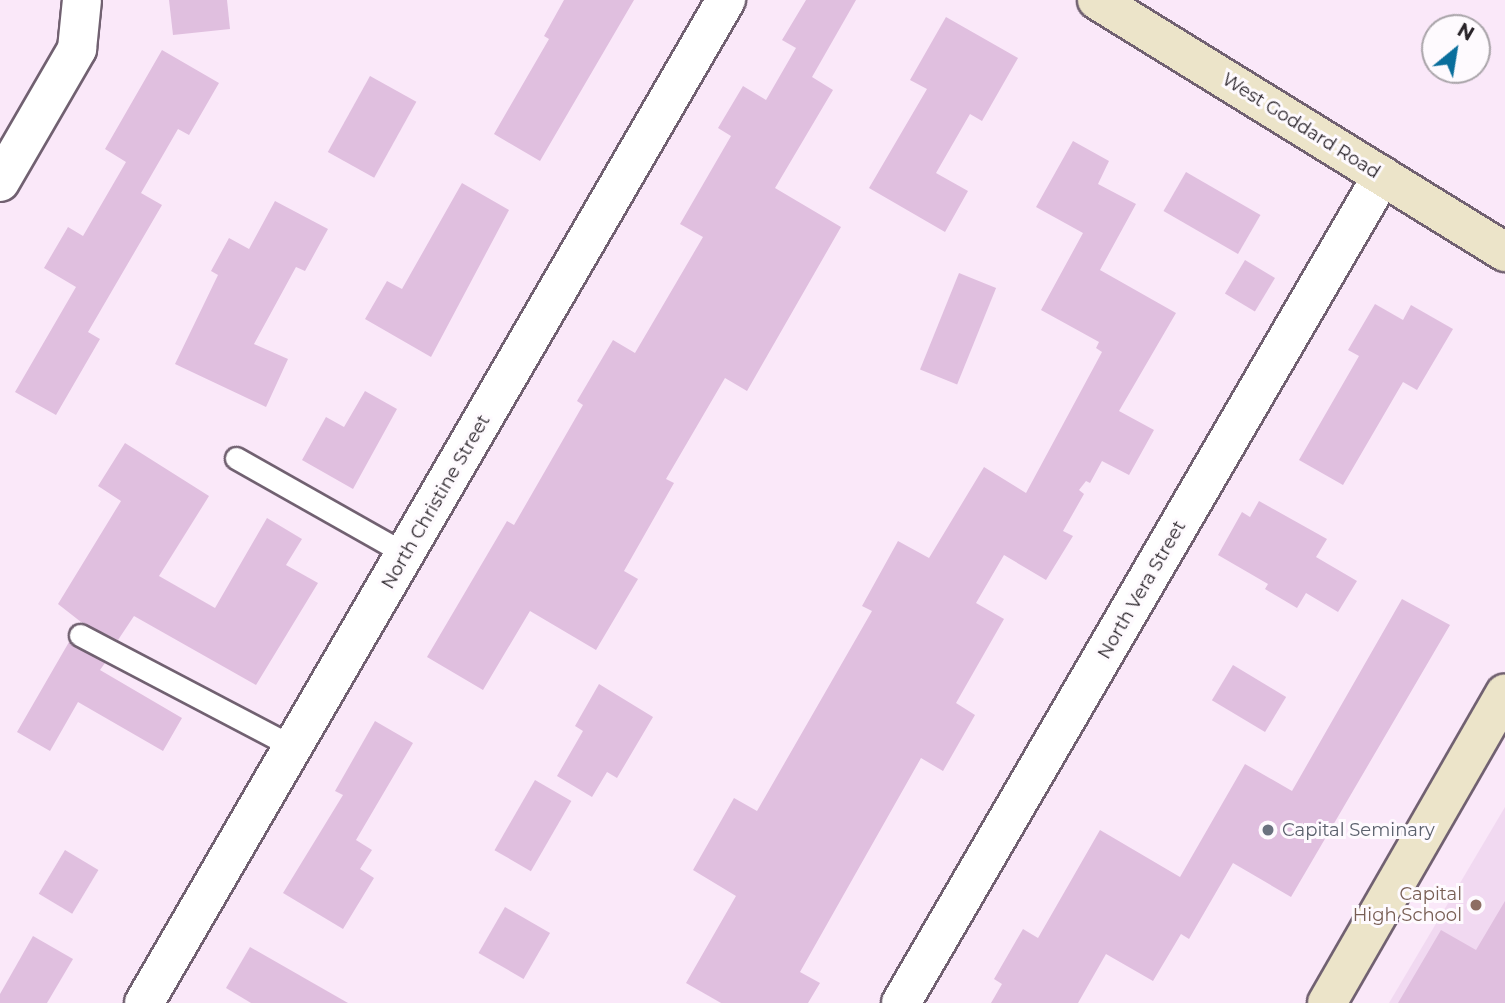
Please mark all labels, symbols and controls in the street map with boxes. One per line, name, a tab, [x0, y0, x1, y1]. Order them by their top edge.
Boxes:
north arrow	[1421, 14, 1491, 84]
text: N	[1453, 18, 1478, 46]
street label: West Goddard Road	[1218, 69, 1384, 183]
street label: North Christine Street	[377, 411, 495, 593]
street label: North Vera Street	[1094, 517, 1190, 663]
place label: Capital Seminary	[1282, 819, 1435, 841]
marker: Capital Seminary	[1260, 822, 1276, 838]
place label: Capital High School	[1353, 884, 1462, 926]
marker: Capital High School	[1468, 897, 1484, 913]

